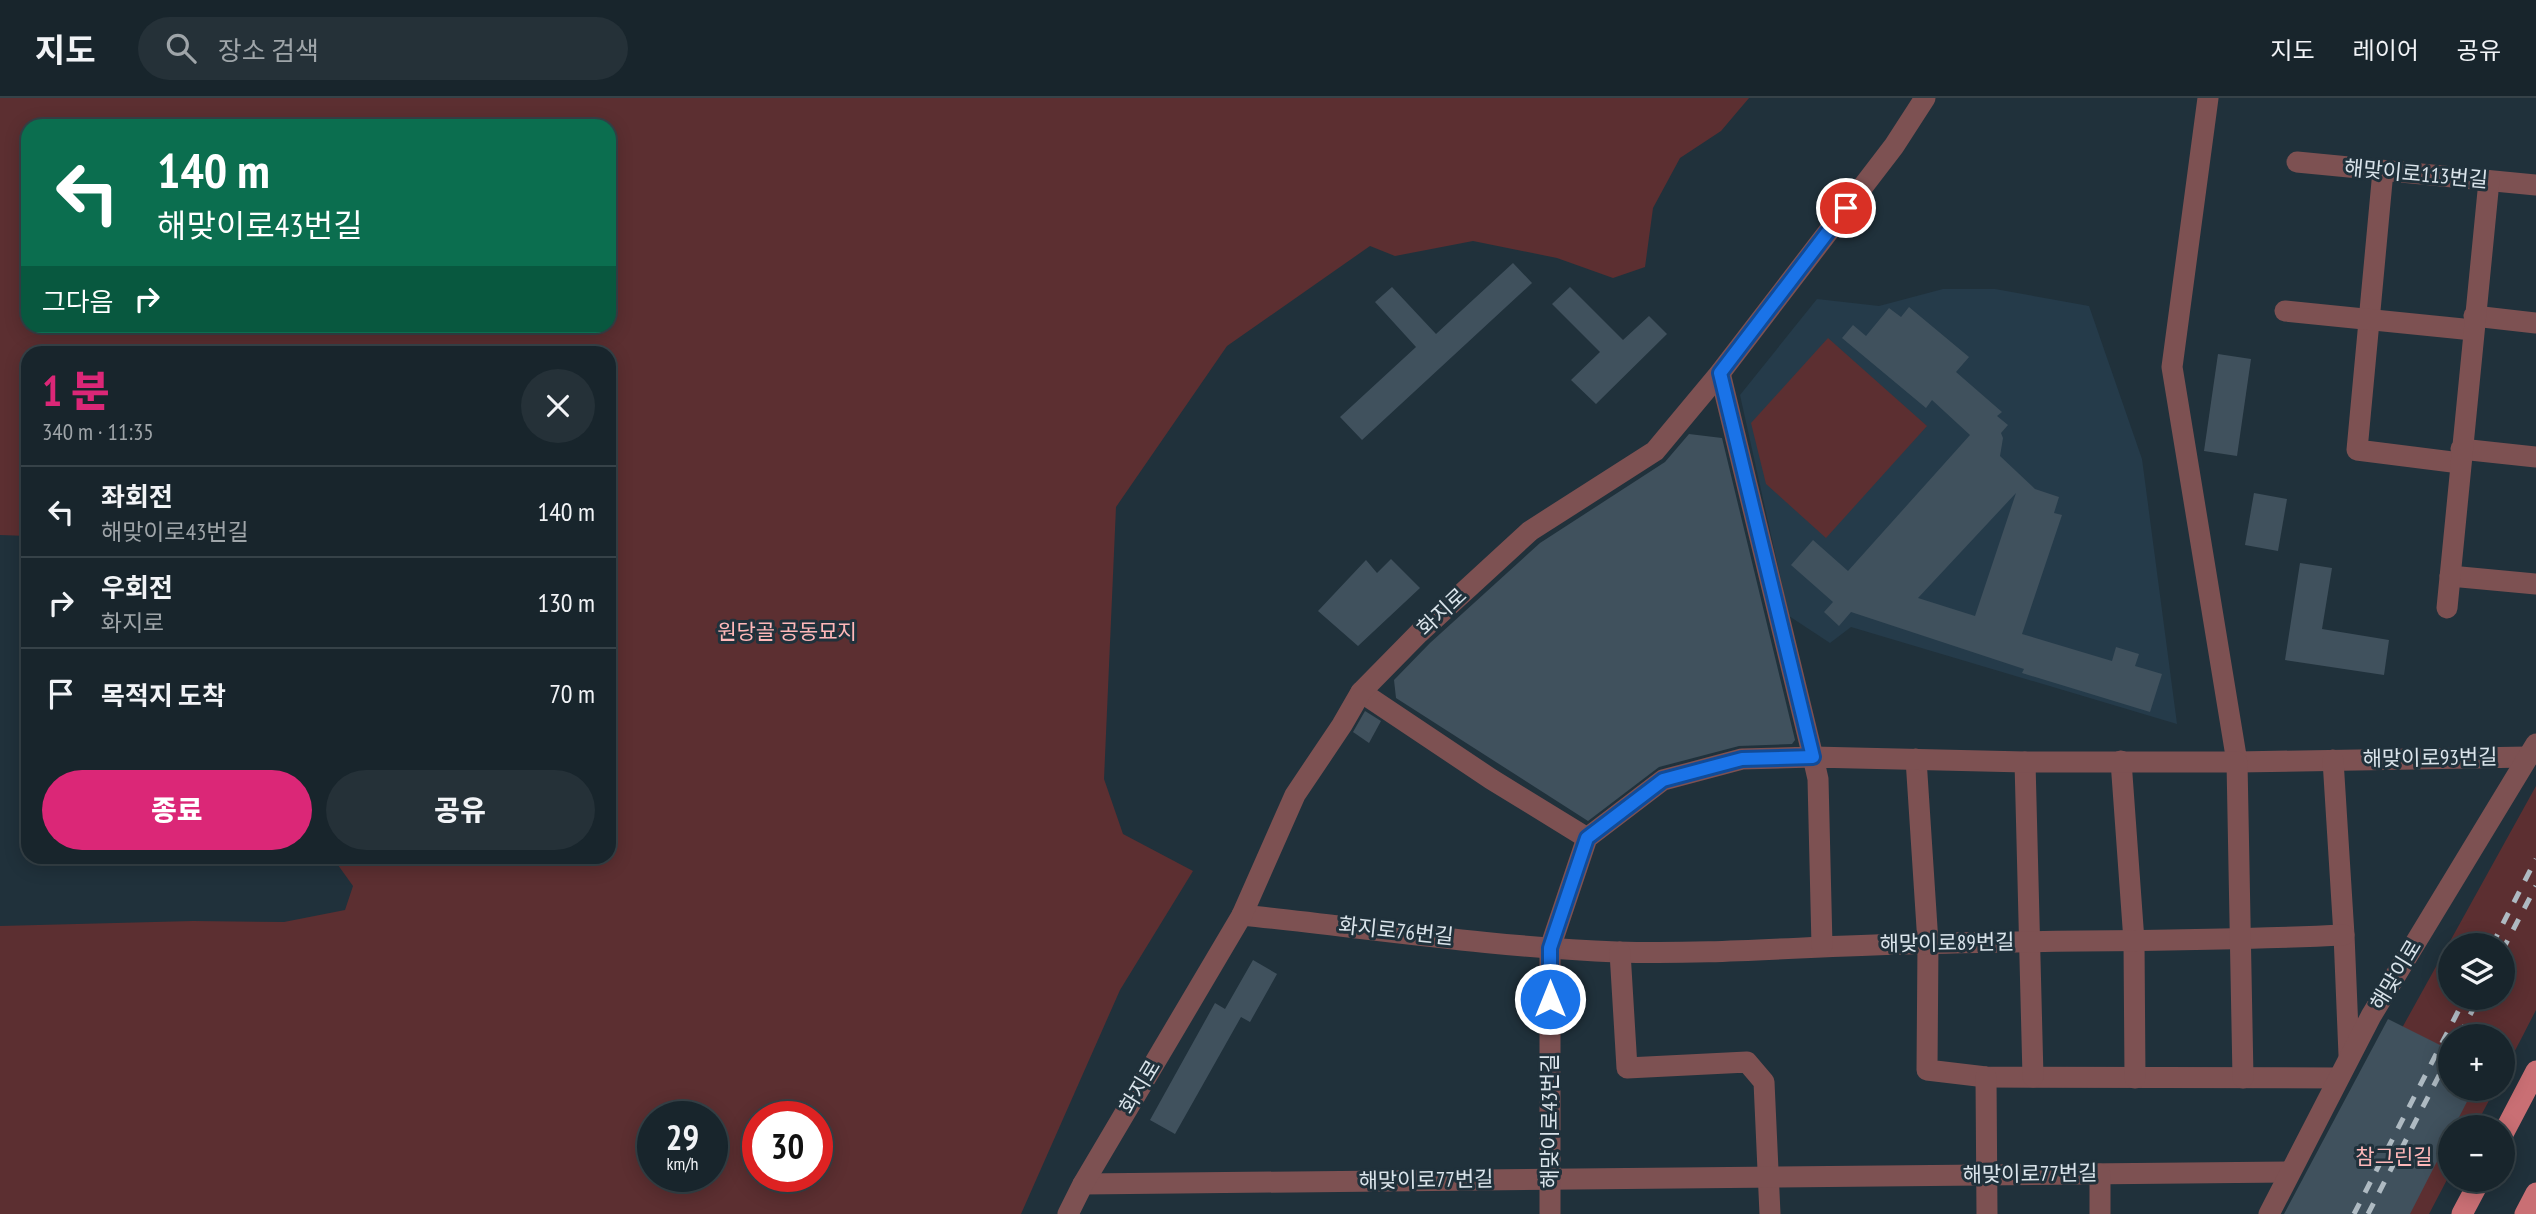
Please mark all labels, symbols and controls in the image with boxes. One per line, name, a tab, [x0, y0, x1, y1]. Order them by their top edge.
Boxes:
search box	[138, 17, 628, 80]
text: 지도	[35, 28, 96, 71]
icon: search	[162, 29, 200, 67]
text: 장소 검색	[218, 34, 319, 67]
text: 지도	[2270, 35, 2315, 66]
text: 레이어	[2353, 35, 2419, 66]
text: 공유	[2457, 35, 2501, 66]
text: 140 m	[157, 138, 270, 202]
icon: left	[42, 147, 133, 238]
street label: 해맞이로113번길	[2343, 154, 2489, 193]
pin	[1816, 178, 1876, 238]
icon: arrive	[1827, 189, 1865, 227]
text: 해맞이로43번길	[157, 204, 362, 246]
icon: right	[128, 280, 166, 318]
text: 그다음	[42, 285, 114, 318]
text: 1 분	[42, 363, 109, 418]
button: close	[521, 369, 595, 443]
text: 340 m · 11:35	[42, 417, 154, 446]
text: 좌회전	[101, 480, 173, 513]
icon: left	[42, 493, 80, 531]
text: 140 m	[537, 495, 595, 528]
text: 해맞이로43번길	[101, 517, 249, 546]
text: 우회전	[101, 571, 173, 604]
street label: 화지로	[1411, 582, 1472, 641]
icon: right	[42, 584, 80, 622]
text: 130 m	[537, 586, 595, 619]
text: 화지로	[101, 608, 164, 637]
park label: 원당골 공동묘지	[717, 618, 857, 645]
icon: arrive	[42, 675, 80, 713]
text: 70 m	[549, 677, 595, 710]
text: 목적지 도착	[101, 679, 226, 712]
street label: 해맞이로93번길	[2362, 743, 2498, 772]
button: 종료	[42, 770, 312, 850]
button: 공유	[326, 770, 595, 850]
street label: 화지로76번길	[1337, 911, 1455, 950]
street label: 해맞이로89번길	[1879, 928, 2015, 957]
map controls	[2438, 933, 2515, 1192]
button: layers	[2438, 933, 2515, 1010]
street label: 해맞이로	[2364, 935, 2427, 1015]
position arrow	[1513, 962, 1587, 1036]
button: +	[2438, 1024, 2515, 1101]
street label: 해맞이로43번길	[1536, 1054, 1563, 1188]
street label: 화지로	[1113, 1055, 1166, 1119]
speed limit sign: 30	[742, 1101, 833, 1192]
text: 29	[666, 1114, 699, 1160]
button: −	[2438, 1115, 2515, 1192]
park label: 참그린길	[2355, 1143, 2433, 1170]
text: km/h	[667, 1152, 698, 1175]
street label: 해맞이로77번길	[1962, 1159, 2098, 1188]
street label: 해맞이로77번길	[1358, 1165, 1494, 1194]

